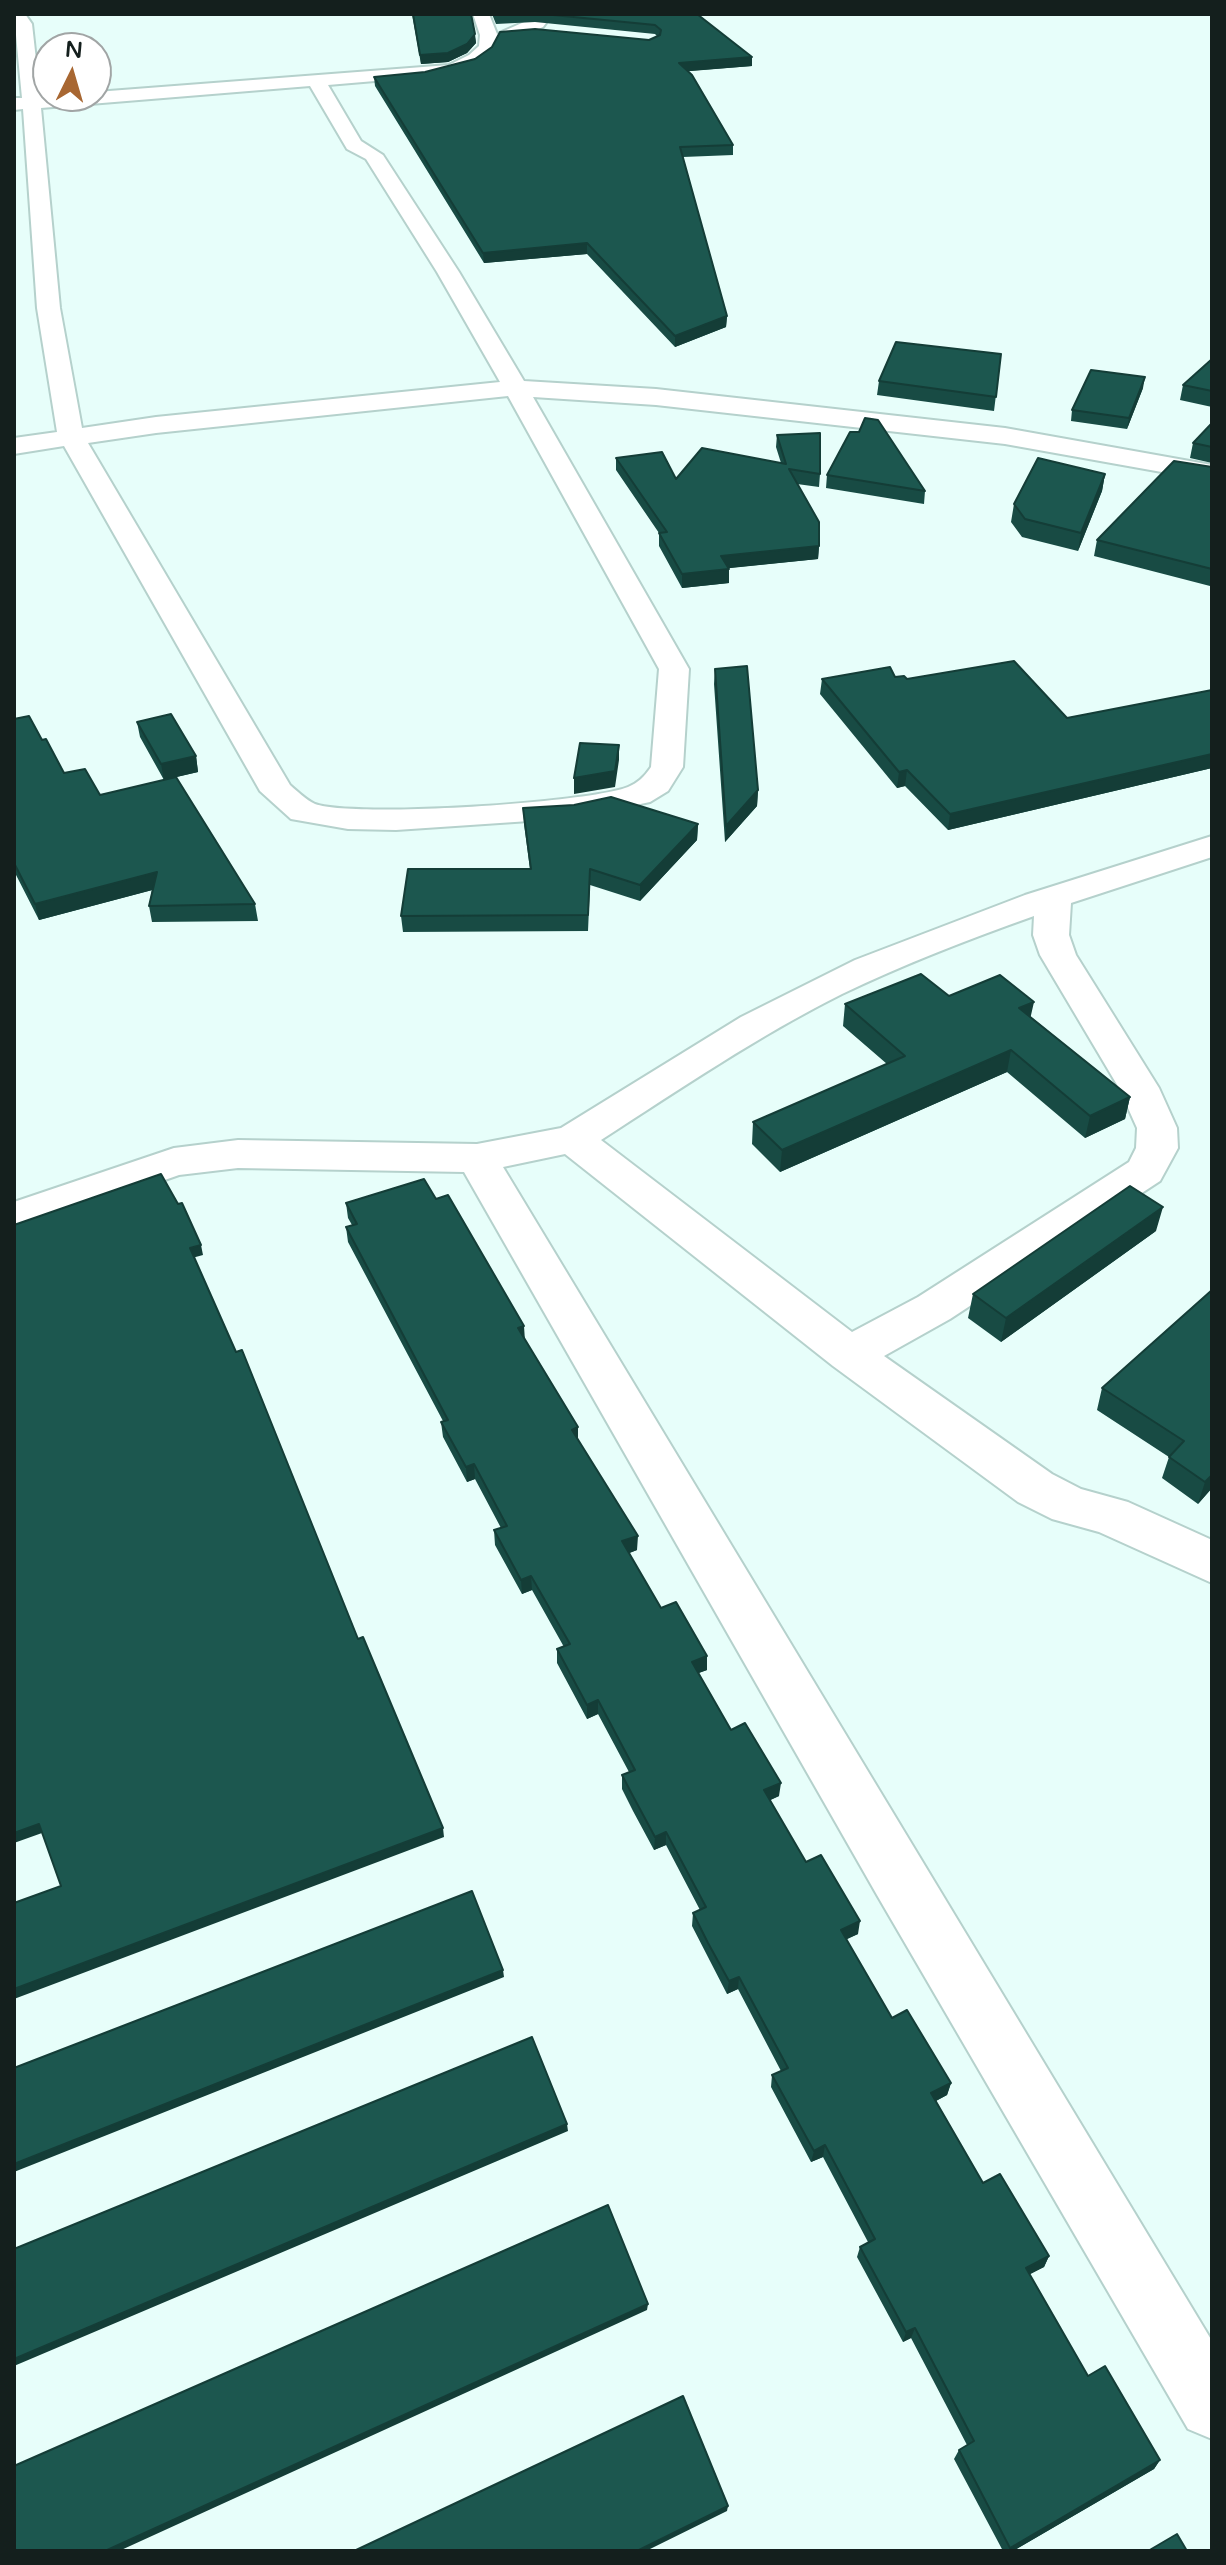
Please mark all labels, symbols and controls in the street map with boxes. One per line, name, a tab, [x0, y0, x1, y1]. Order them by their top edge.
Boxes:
north arrow	[32, 32, 112, 112]
text: N	[64, 36, 84, 64]

